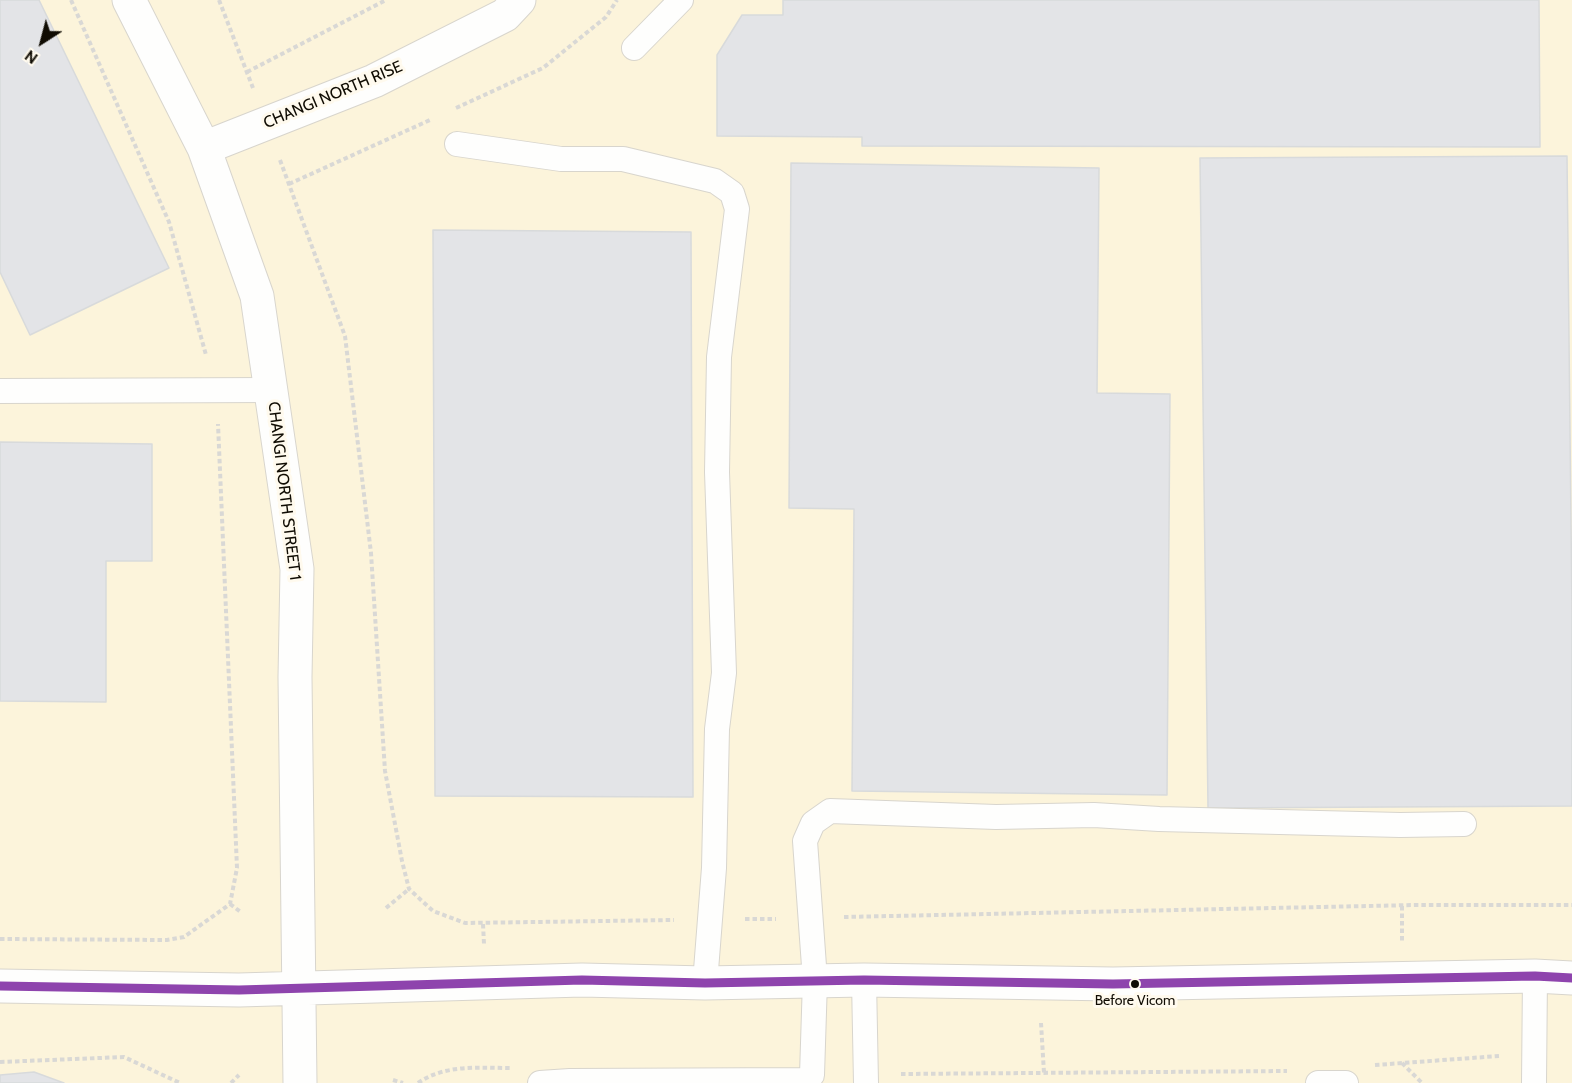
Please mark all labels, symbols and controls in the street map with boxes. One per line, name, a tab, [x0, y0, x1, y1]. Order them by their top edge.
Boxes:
north arrow	[12, 12, 72, 72]
text: N	[21, 46, 41, 68]
street label: CHANGI NORTH RISE	[261, 57, 405, 133]
street label: CHANGI NORTH STREET 1	[264, 401, 304, 581]
marker: Before Vicom	[1129, 978, 1141, 990]
place label: Before Vicom	[1095, 993, 1175, 1009]

